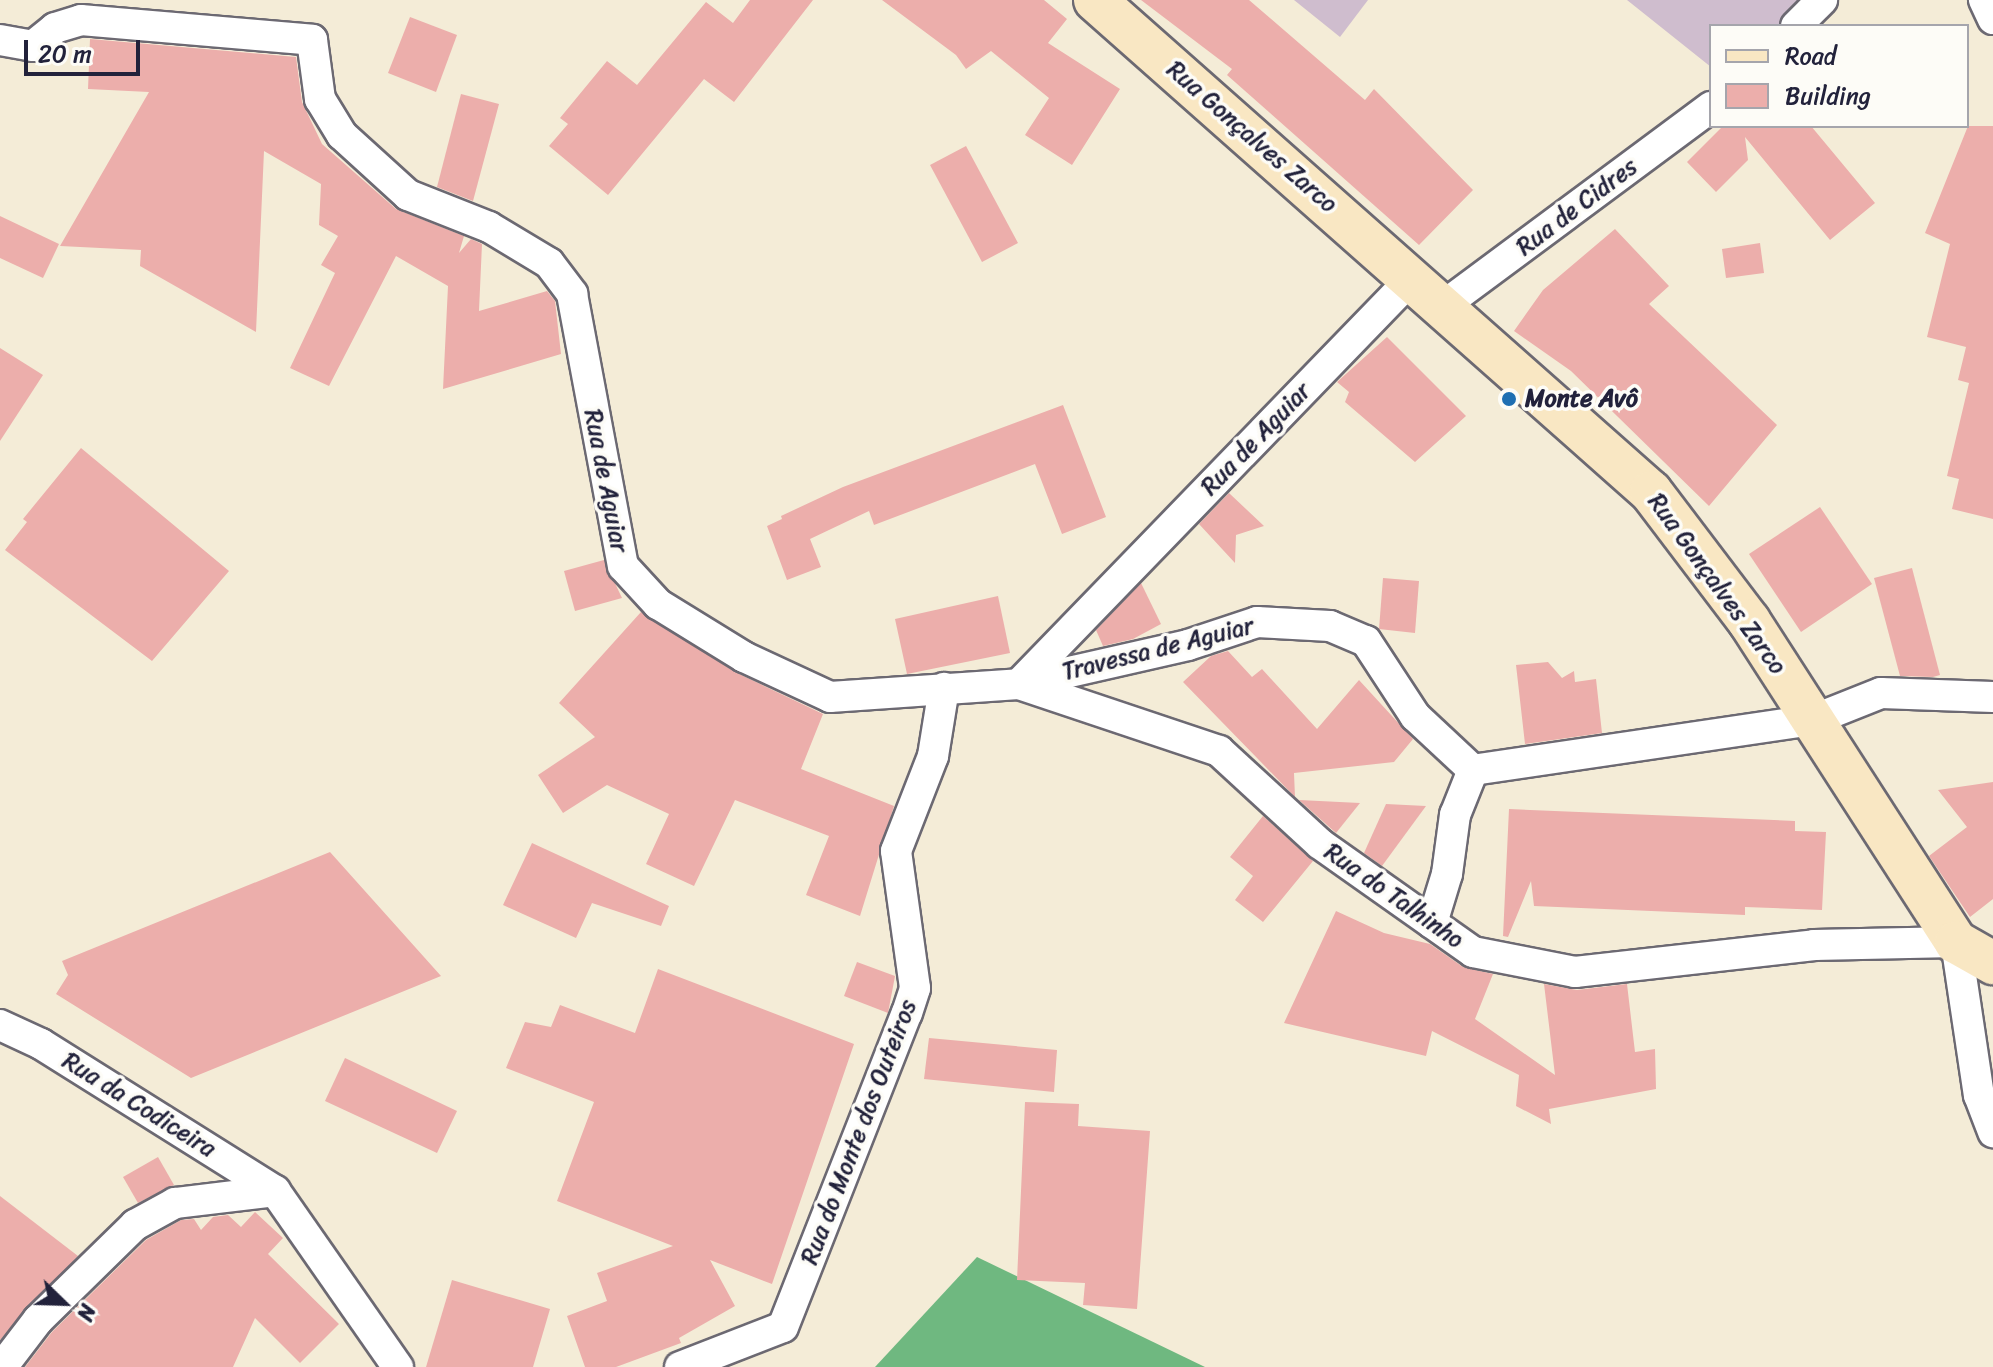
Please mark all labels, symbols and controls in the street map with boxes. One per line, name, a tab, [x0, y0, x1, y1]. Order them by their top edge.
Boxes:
scale bar	[28, 24, 144, 74]
legend	[1709, 24, 1969, 128]
text: 20 m	[38, 33, 92, 75]
text: Road	[1785, 35, 1836, 77]
street label: Rua Gonçalves Zarco	[1161, 55, 1343, 219]
text: Building	[1785, 75, 1871, 117]
street label: Rua de Cidres	[1511, 152, 1643, 262]
street label: Rua de Aguiar	[1195, 376, 1317, 502]
place label: Monte Avô	[1525, 385, 1638, 413]
marker: Monte Avô	[1500, 390, 1518, 408]
street label: Rua de Aguiar	[578, 407, 634, 555]
street label: Rua Gonçalves Zarco	[1642, 488, 1792, 680]
street label: Travessa de Aguiar	[1059, 611, 1257, 687]
street label: Rua do Talhinho	[1319, 837, 1469, 955]
street label: Rua do Monte dos Outeiros	[795, 995, 923, 1269]
street label: Rua da Codiceira	[57, 1046, 221, 1164]
north arrow	[24, 1263, 104, 1343]
text: N	[66, 1298, 107, 1327]

